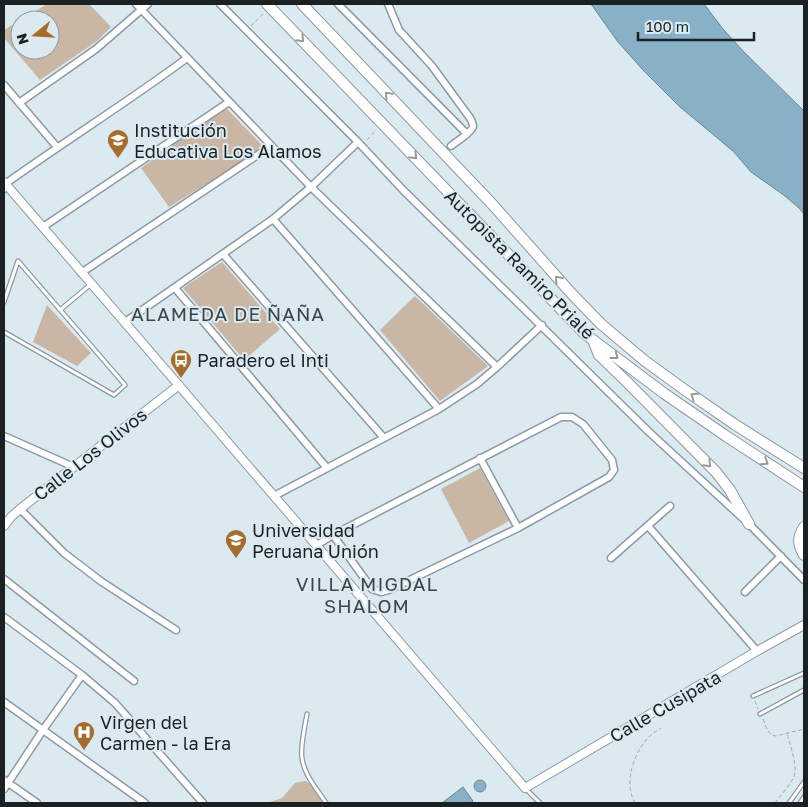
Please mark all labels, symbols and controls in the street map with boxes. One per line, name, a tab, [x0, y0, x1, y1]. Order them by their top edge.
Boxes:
north arrow	[10, 10, 60, 60]
scale bar	[638, 10, 754, 42]
text: 100 m	[646, 17, 689, 35]
text: N	[12, 31, 32, 47]
one-way arrow	[295, 33, 304, 42]
one-way arrow	[385, 92, 394, 101]
place label: Institución Educativa Los Alamos	[134, 119, 322, 162]
school or university icon: Institución Educativa Los Alamos	[106, 128, 130, 159]
one-way arrow	[408, 150, 417, 159]
street label: Autopista Ramiro Prialé	[441, 185, 599, 343]
one-way arrow	[555, 275, 564, 284]
district label: ALAMEDA DE ÑAÑA	[131, 302, 325, 325]
bus stop icon: Paradero el Inti	[169, 348, 193, 379]
place label: Paradero el Inti	[197, 349, 329, 371]
one-way arrow	[609, 351, 618, 359]
one-way arrow	[690, 393, 700, 402]
street label: Calle Los Olivos	[29, 403, 151, 505]
one-way arrow	[760, 455, 769, 465]
one-way arrow	[702, 458, 711, 467]
place label: Universidad Peruana Unión	[252, 519, 379, 562]
school or university icon: Universidad Peruana Unión	[224, 528, 248, 559]
district label: VILLA MIGDAL SHALOM	[296, 572, 438, 617]
street label: Calle Cusipata	[606, 665, 724, 747]
place label: Virgen del Carmen - la Era	[100, 711, 231, 754]
hospital icon: Virgen del Carmen - la Era	[72, 720, 96, 751]

